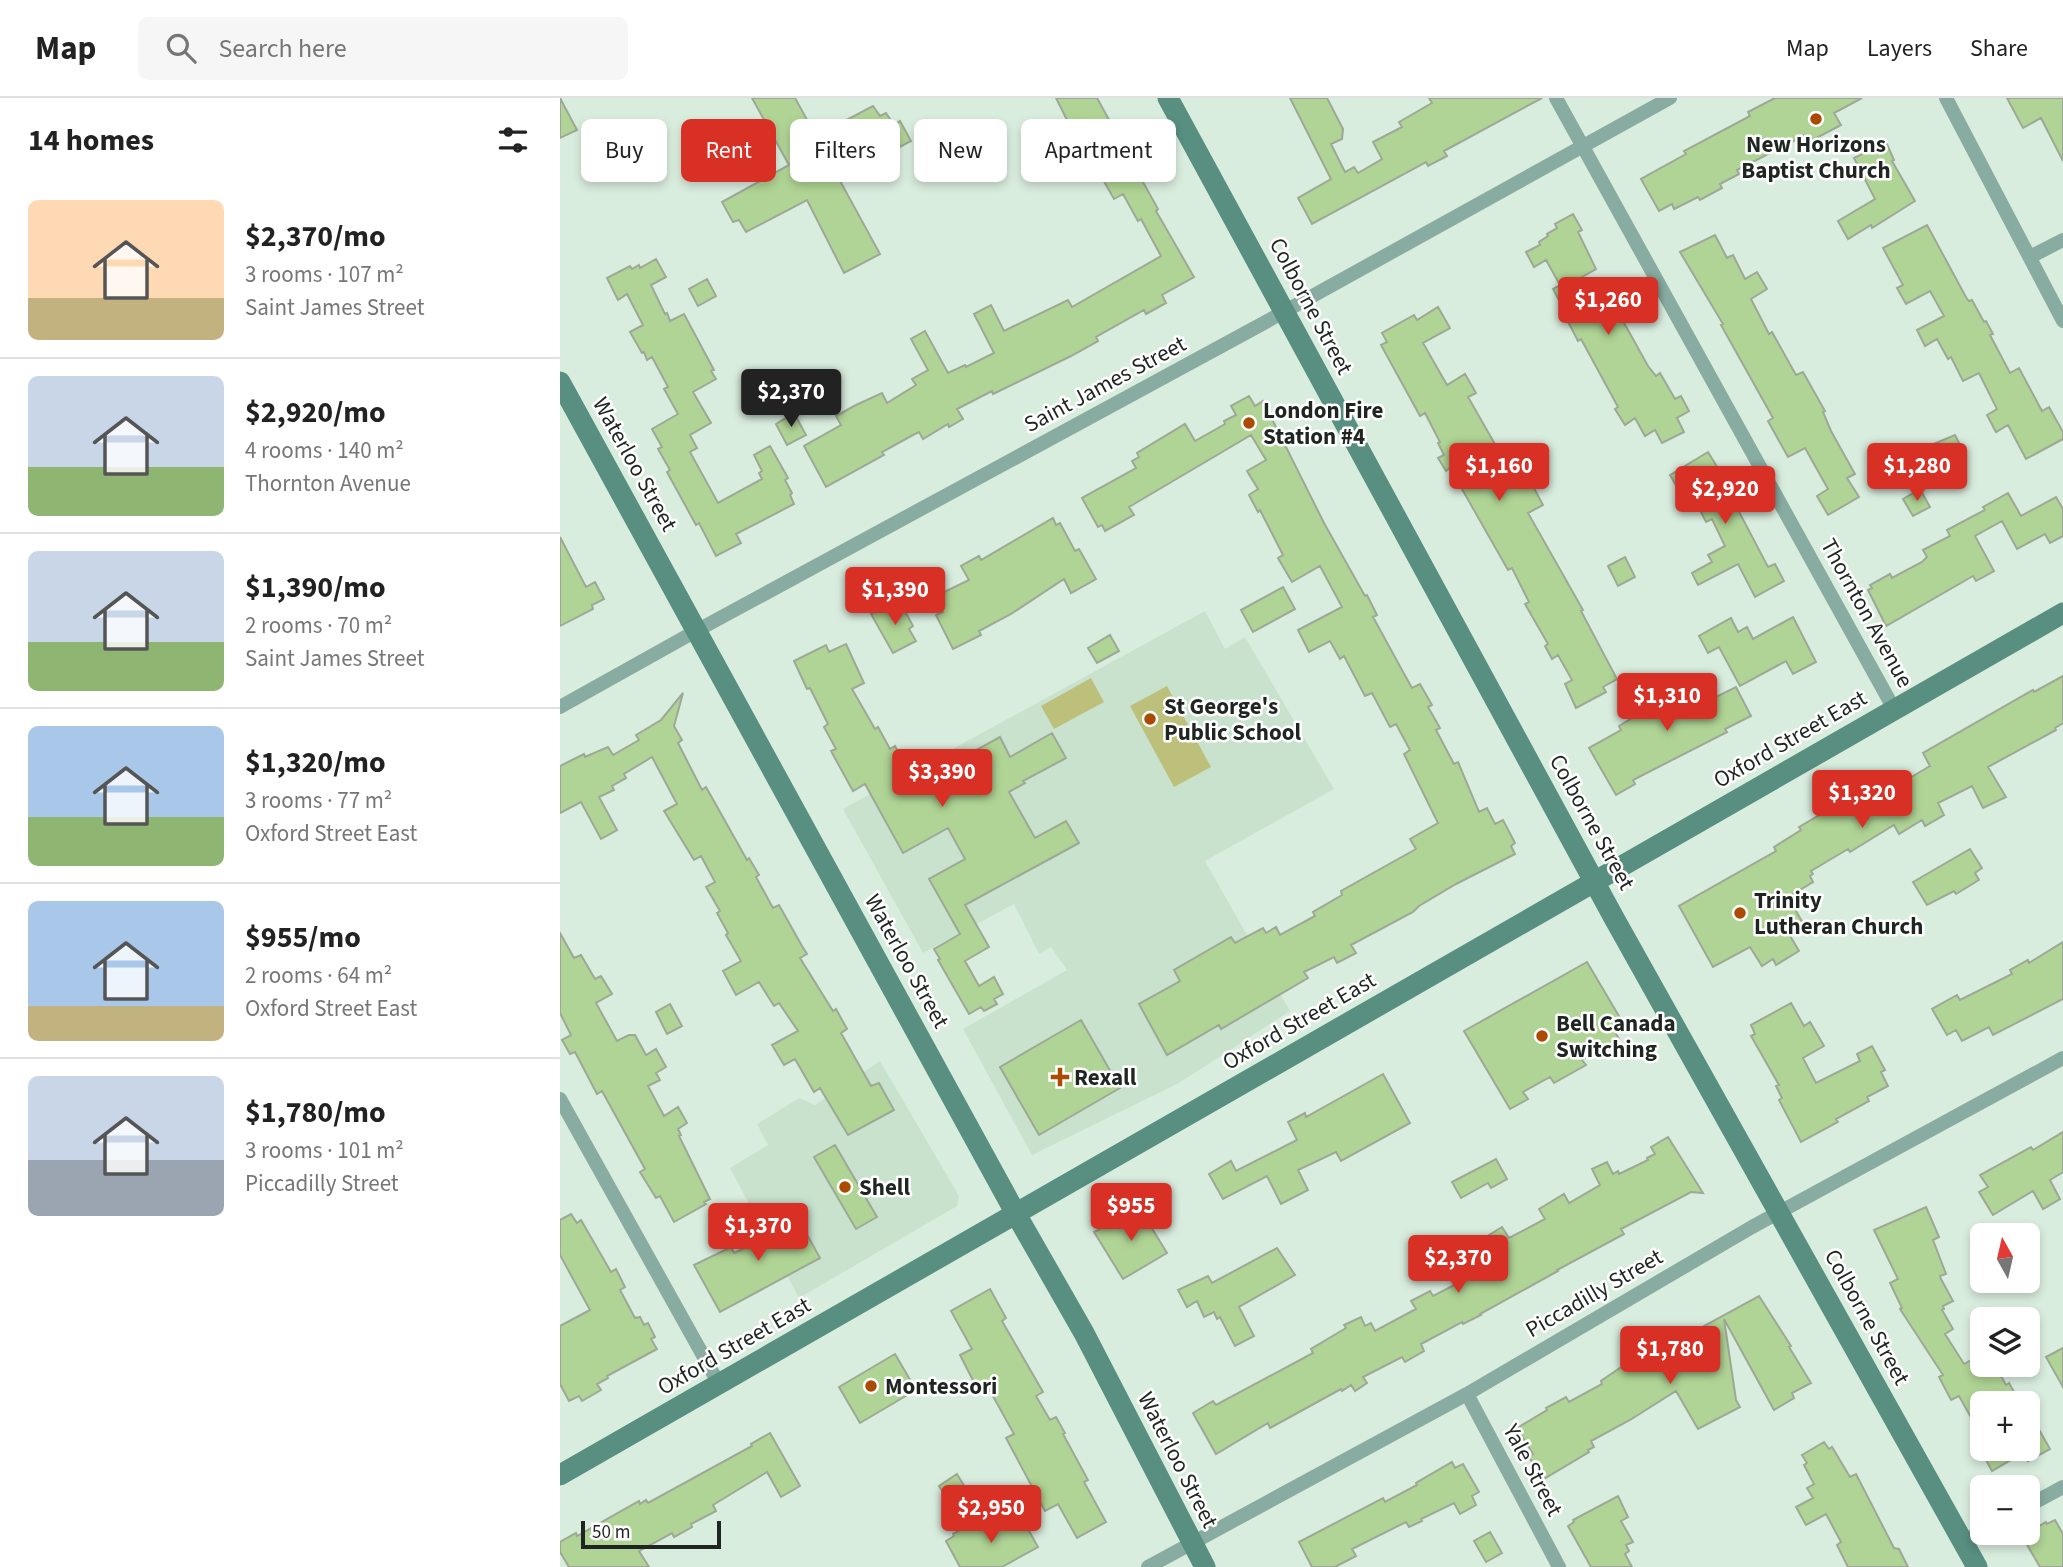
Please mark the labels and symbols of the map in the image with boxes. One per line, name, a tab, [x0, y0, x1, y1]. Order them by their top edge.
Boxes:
marker: New Horizons Baptist Church	[1808, 111, 1824, 127]
place label: New Horizons Baptist Church	[1741, 128, 1891, 187]
street label: Colborne Street	[1261, 232, 1361, 381]
pin: $1,260	[1551, 278, 1665, 337]
street label: Saint James Street	[1018, 327, 1192, 441]
pin: $2,370	[734, 370, 848, 429]
street label: Waterloo Street	[584, 391, 686, 537]
place label: London Fire Station #4	[1263, 394, 1384, 453]
marker: London Fire Station #4	[1241, 415, 1257, 431]
pin: $1,160	[1442, 444, 1556, 503]
pin: $1,280	[1860, 444, 1974, 503]
pin: $2,920	[1668, 466, 1782, 526]
street label: Thornton Avenue	[1812, 532, 1922, 694]
pin: $1,390	[838, 568, 952, 627]
pin: $1,310	[1610, 674, 1724, 733]
street label: Oxford Street East	[1707, 682, 1873, 796]
place label: St George's Public School	[1164, 690, 1301, 749]
marker: St George's Public School	[1142, 711, 1158, 727]
street label: Colborne Street	[1541, 748, 1643, 896]
pin: $3,390	[885, 750, 999, 809]
pin: $1,320	[1805, 770, 1919, 830]
place label: Trinity Lutheran Church	[1754, 884, 1923, 943]
street label: Waterloo Street	[856, 888, 958, 1034]
marker: Trinity Lutheran Church	[1732, 905, 1748, 921]
street label: Oxford Street East	[1216, 964, 1382, 1078]
place label: Bell Canada Switching	[1556, 1007, 1676, 1066]
marker: Bell Canada Switching	[1534, 1028, 1550, 1044]
place label: Rexall	[1074, 1061, 1137, 1094]
marker: Rexall	[1052, 1069, 1068, 1085]
place label: Shell	[859, 1171, 910, 1204]
marker: Shell	[837, 1179, 853, 1195]
pin: $955	[1090, 1184, 1172, 1243]
pin: $1,370	[701, 1204, 815, 1263]
north arrow	[1970, 1223, 2040, 1293]
pin: $2,370	[1401, 1236, 1515, 1295]
street label: Piccadilly Street	[1519, 1240, 1669, 1346]
street label: Colborne Street	[1816, 1243, 1918, 1391]
street label: Oxford Street East	[651, 1289, 817, 1403]
pin: $1,780	[1613, 1326, 1727, 1386]
place label: Montessori	[885, 1370, 997, 1403]
marker: Montessori	[863, 1378, 879, 1394]
street label: Waterloo Street	[1130, 1386, 1227, 1534]
street label: Yale Street	[1494, 1417, 1571, 1522]
pin: $2,950	[934, 1486, 1048, 1545]
scale bar	[581, 1518, 721, 1550]

